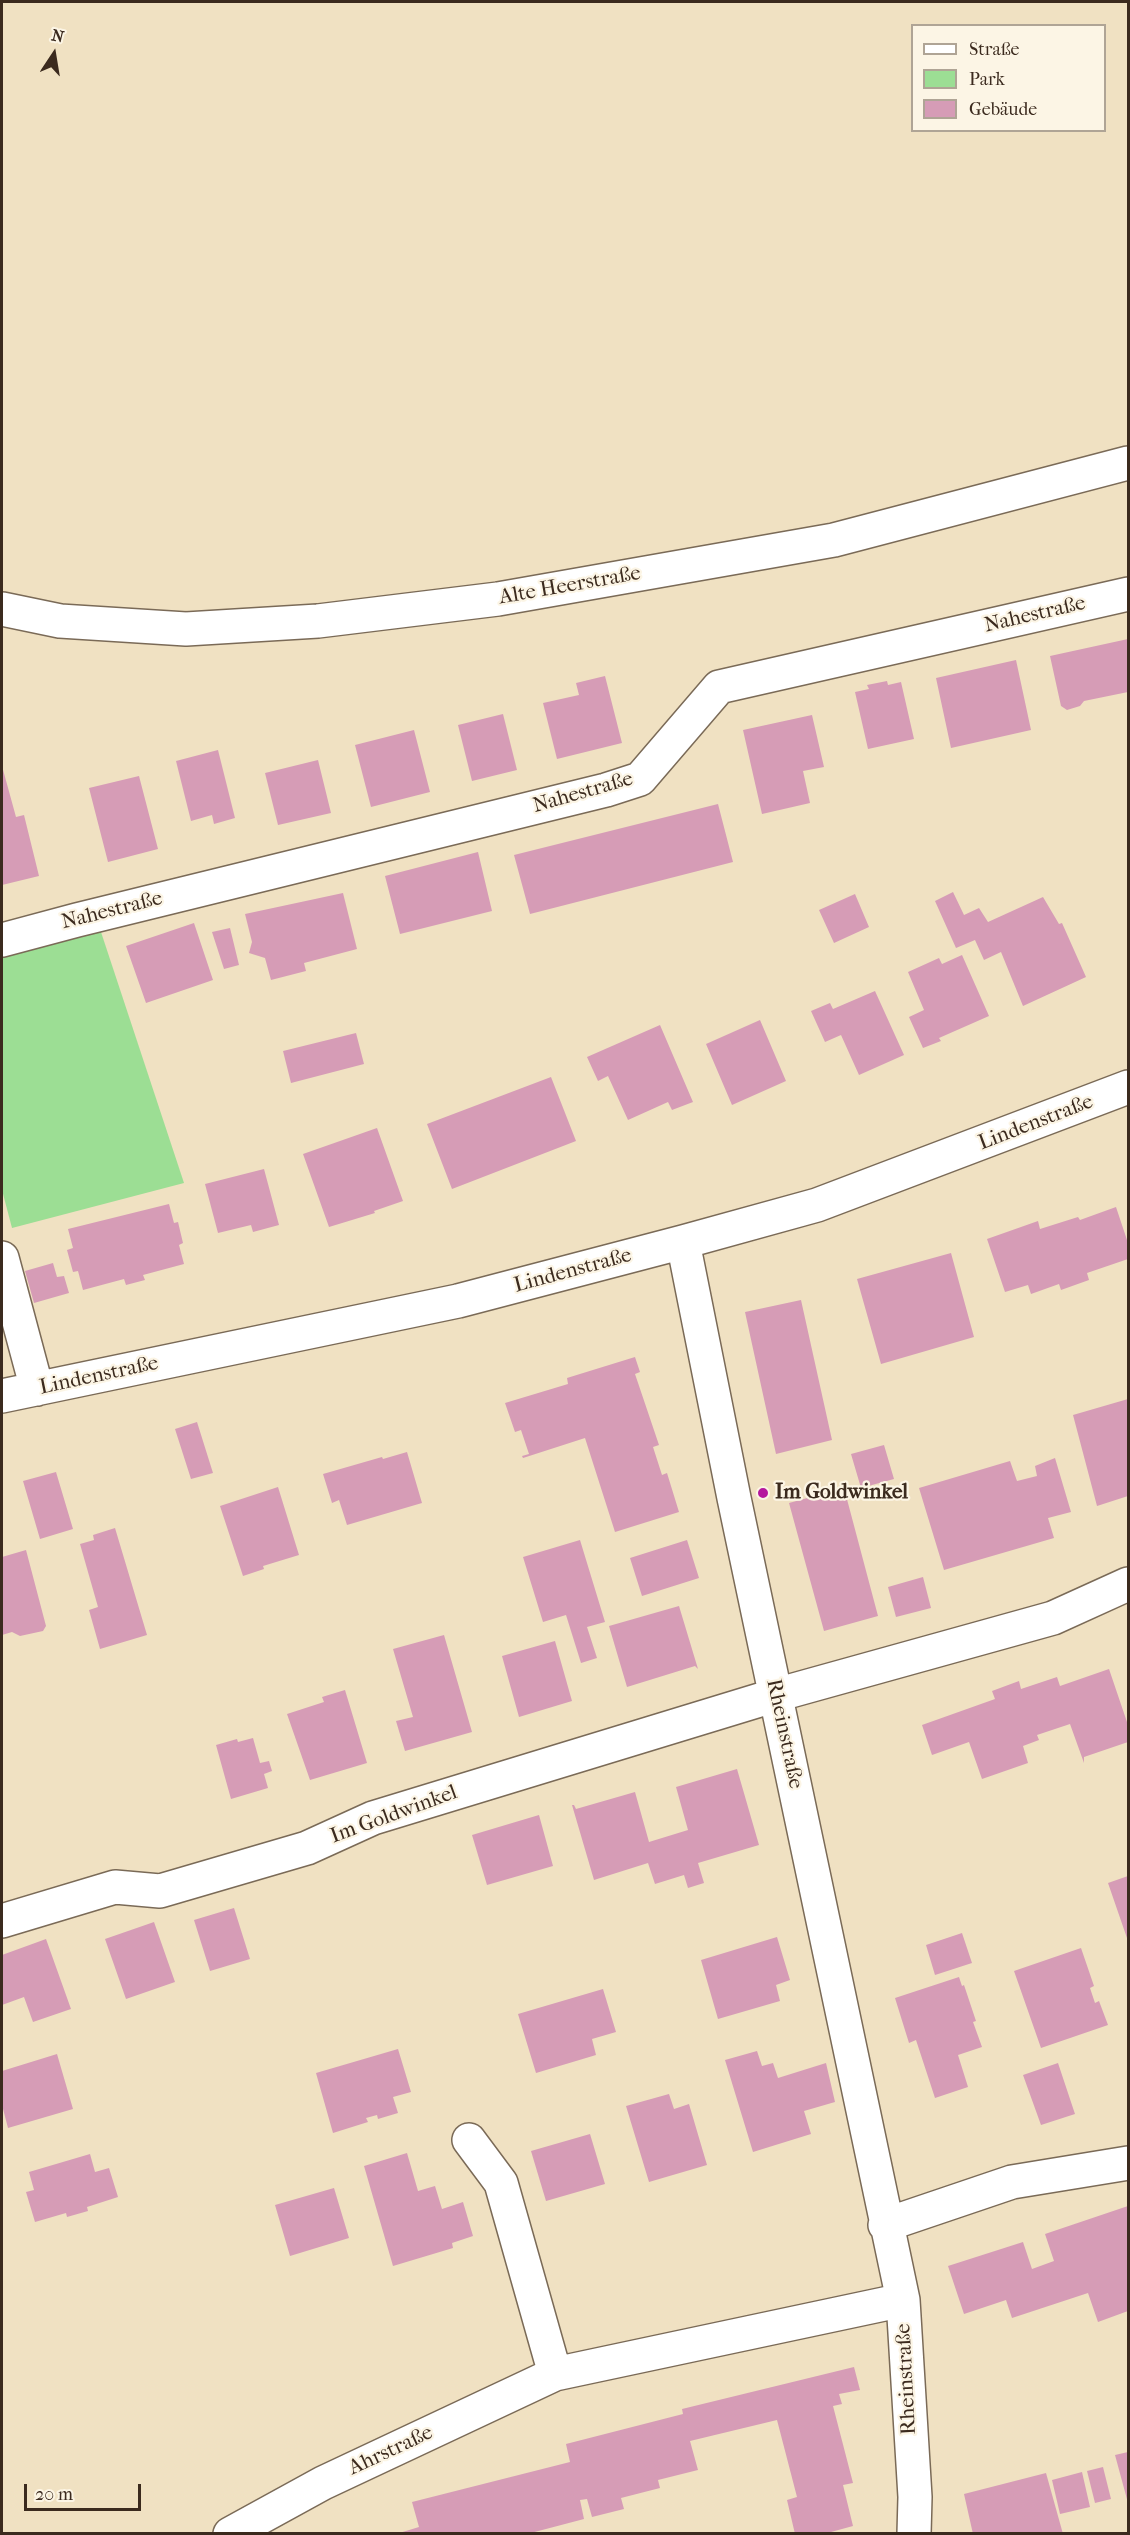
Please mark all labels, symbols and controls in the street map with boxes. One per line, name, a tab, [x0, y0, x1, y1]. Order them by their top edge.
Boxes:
north arrow	[24, 24, 84, 84]
legend	[911, 24, 1106, 132]
text: N	[50, 25, 66, 46]
text: Straße	[969, 39, 1019, 60]
text: Park	[969, 69, 1005, 90]
text: Gebäude	[969, 99, 1037, 120]
street label: Alte Heerstraße	[497, 561, 643, 611]
street label: Nahestraße	[982, 591, 1088, 639]
street label: Nahestraße	[530, 767, 636, 819]
street label: Nahestraße	[59, 886, 165, 936]
street label: Lindenstraße	[975, 1090, 1097, 1156]
street label: Lindenstraße	[511, 1243, 635, 1299]
street label: Lindenstraße	[37, 1351, 161, 1401]
place label: Im Goldwinkel	[775, 1480, 908, 1506]
marker: Im Goldwinkel	[756, 1486, 770, 1500]
street label: Rheinstraße	[760, 1677, 808, 1791]
street label: Im Goldwinkel	[327, 1780, 461, 1850]
street label: Rheinstraße	[892, 2323, 922, 2435]
street label: Ahrstraße	[345, 2421, 437, 2481]
scale bar	[27, 2472, 144, 2510]
text: 20 m	[35, 2484, 73, 2505]

